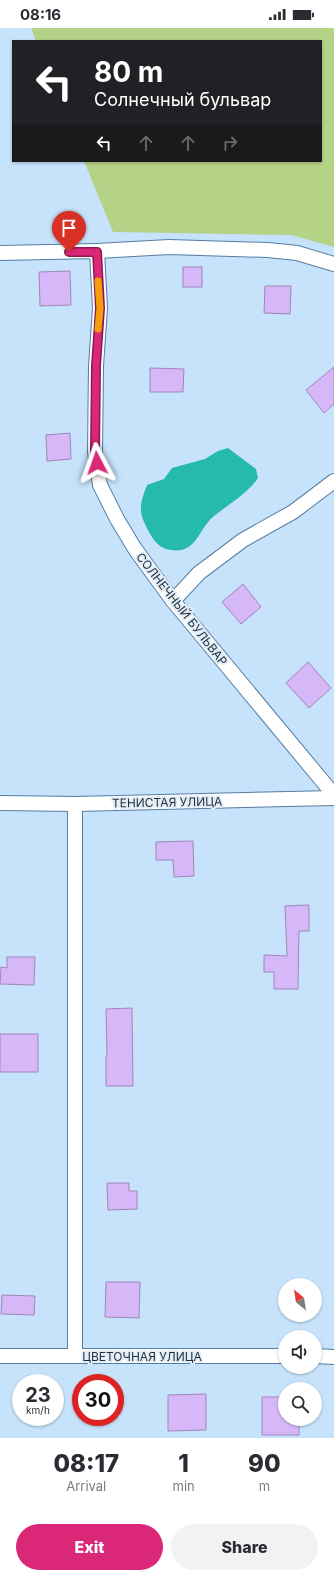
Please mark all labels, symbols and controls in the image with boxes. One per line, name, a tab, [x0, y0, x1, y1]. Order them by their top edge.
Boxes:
text: 08:16	[20, 5, 61, 24]
text: 80 m	[94, 55, 163, 89]
icon: left	[28, 56, 80, 108]
text: Солнечный бульвар	[94, 89, 271, 110]
icon: left	[93, 132, 115, 154]
icon: ahead	[135, 132, 157, 154]
icon: ahead	[177, 132, 199, 154]
icon: right	[219, 132, 241, 154]
pin	[52, 211, 86, 252]
icon: arrive	[58, 217, 80, 239]
position arrow	[76, 442, 118, 484]
street label: СОЛНЕЧНЫЙ БУЛЬВАР	[133, 550, 231, 669]
street label: ТЕНИСТАЯ УЛИЦА	[112, 794, 222, 810]
north arrow	[278, 1278, 322, 1322]
map controls	[278, 1278, 322, 1426]
button: sound	[278, 1330, 322, 1374]
street label: ЦВЕТОЧНАЯ УЛИЦА	[82, 1349, 202, 1364]
speed limit sign: 30	[72, 1374, 124, 1426]
button: search	[278, 1382, 322, 1426]
text: 23	[25, 1383, 51, 1407]
text: km/h	[26, 1404, 50, 1416]
text: 08:17	[53, 1449, 119, 1478]
text: 1	[178, 1449, 189, 1478]
text: 90	[248, 1449, 281, 1478]
text: Arrival	[66, 1478, 106, 1494]
text: min	[173, 1478, 195, 1494]
text: m	[259, 1478, 270, 1494]
button: Exit	[16, 1524, 163, 1570]
button: Share	[171, 1524, 318, 1570]

